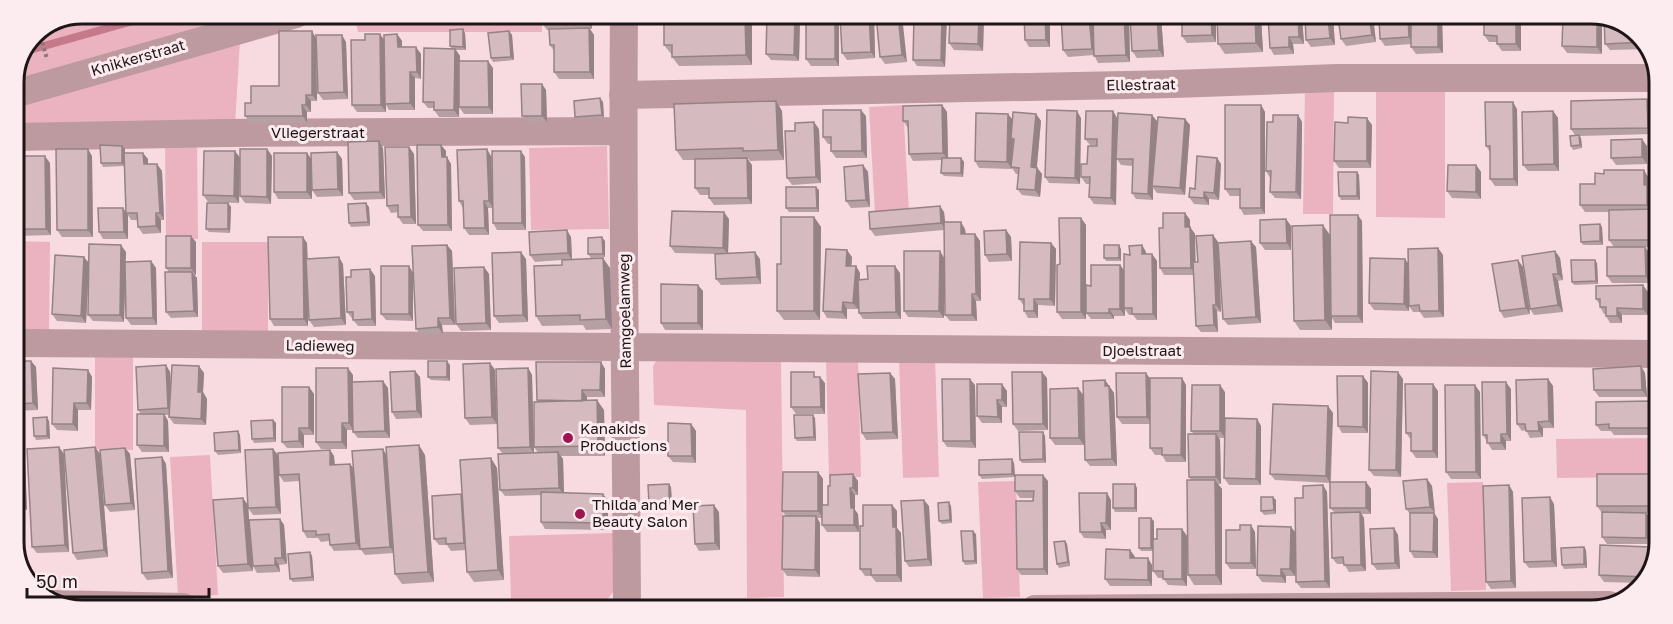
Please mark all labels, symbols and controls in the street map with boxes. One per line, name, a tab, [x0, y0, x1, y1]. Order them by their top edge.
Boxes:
street label: Knikkerstraat	[89, 35, 187, 79]
street label: Ellestraat	[1106, 74, 1176, 94]
street label: Vliegerstraat	[271, 123, 365, 141]
street label: Ramgoelamweg	[614, 253, 634, 369]
street label: Ladieweg	[285, 335, 355, 355]
street label: Djoelstraat	[1102, 341, 1182, 359]
place label: Kanakids Productions	[580, 419, 667, 454]
marker: Kanakids Productions	[561, 431, 575, 445]
place label: Thilda and Mer Beauty Salon	[592, 495, 699, 530]
marker: Thilda and Mer Beauty Salon	[573, 507, 587, 521]
scale bar	[27, 561, 208, 599]
text: 50 m	[36, 570, 78, 592]

